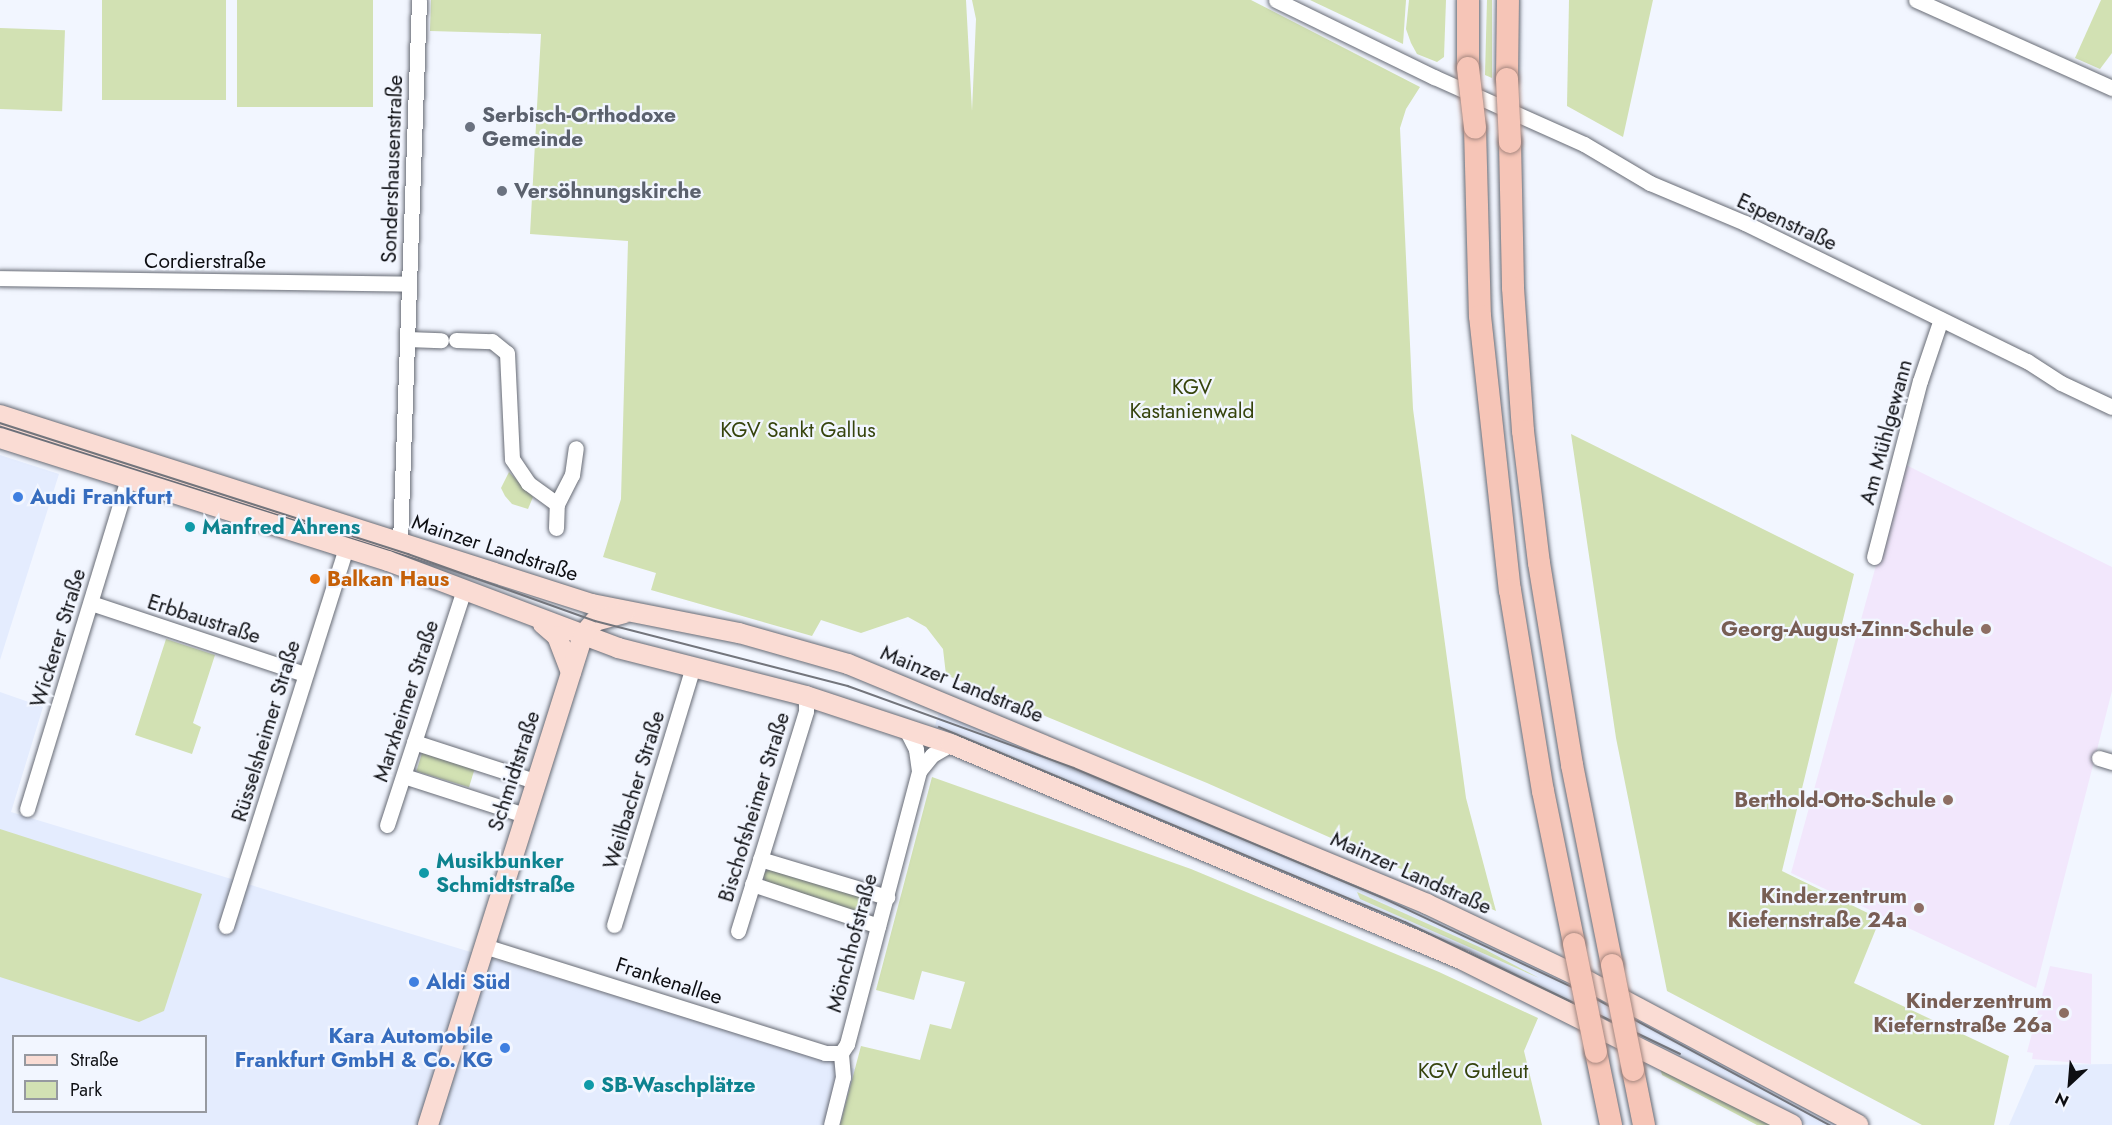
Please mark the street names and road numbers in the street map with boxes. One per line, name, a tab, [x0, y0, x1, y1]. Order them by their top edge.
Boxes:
street label: Sondershausenstraße	[376, 74, 408, 264]
street label: Espenstraße	[1733, 188, 1841, 256]
street label: Cordierstraße	[144, 248, 266, 274]
street label: Am Mühlgewann	[1855, 357, 1917, 507]
street label: Mainzer Landstraße	[409, 509, 581, 587]
street label: Wickerer Straße	[25, 566, 91, 710]
street label: Erbbaustraße	[144, 589, 264, 649]
street label: Marxheimer Straße	[368, 617, 444, 785]
street label: Rüsselsheimer Straße	[226, 637, 306, 825]
street label: Mainzer Landstraße	[877, 640, 1047, 728]
street label: Schmidtstraße	[483, 708, 545, 834]
street label: Weilbacher Straße	[598, 708, 670, 872]
street label: Bischofsheimer Straße	[713, 709, 795, 905]
street label: Mainzer Landstraße	[1327, 826, 1495, 920]
street label: Mönchhofstraße	[821, 871, 883, 1015]
street label: Frankenallee	[613, 952, 725, 1010]

